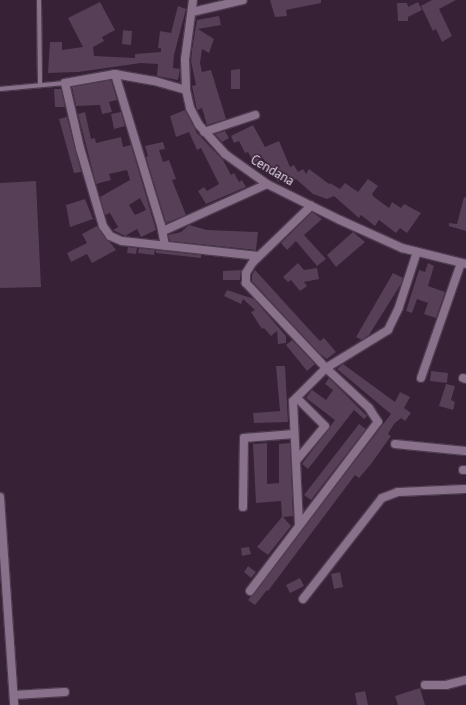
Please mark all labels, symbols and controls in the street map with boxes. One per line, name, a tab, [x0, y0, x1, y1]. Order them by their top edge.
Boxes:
street label: Cendana	[247, 152, 297, 190]

